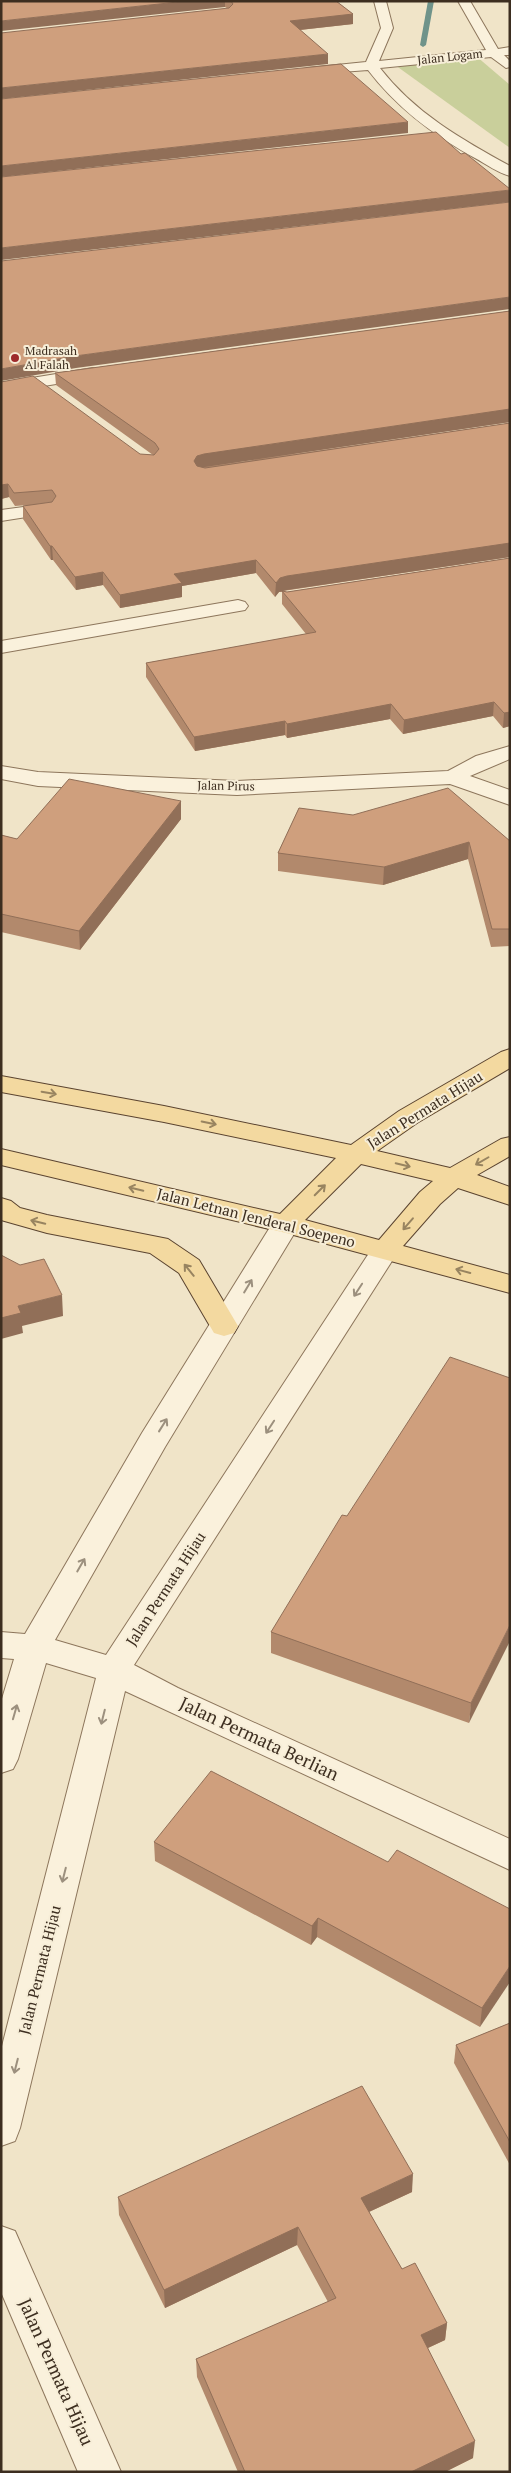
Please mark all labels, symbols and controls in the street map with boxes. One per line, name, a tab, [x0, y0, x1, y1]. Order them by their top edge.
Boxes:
street label: Jalan Logam	[416, 46, 484, 67]
place label: Madrasah Al Falah	[25, 343, 77, 372]
marker: Madrasah Al Falah	[9, 352, 21, 364]
street label: Jalan Pirus	[197, 778, 255, 793]
street label: Jalan Permata Hijau	[363, 1065, 486, 1153]
one-way arrow	[41, 1089, 57, 1099]
one-way arrow	[200, 1119, 216, 1128]
one-way arrow	[475, 1156, 490, 1166]
one-way arrow	[394, 1161, 410, 1170]
street label: Jalan Letnan Jenderal Soepeno	[155, 1183, 358, 1251]
one-way arrow	[129, 1184, 145, 1193]
one-way arrow	[314, 1185, 326, 1197]
one-way arrow	[31, 1217, 47, 1226]
one-way arrow	[402, 1217, 414, 1230]
one-way arrow	[184, 1264, 195, 1277]
one-way arrow	[455, 1266, 471, 1275]
one-way arrow	[244, 1280, 254, 1294]
one-way arrow	[353, 1283, 363, 1297]
one-way arrow	[159, 1418, 169, 1432]
one-way arrow	[265, 1420, 276, 1434]
street label: Jalan Permata Hijau	[121, 1527, 210, 1649]
one-way arrow	[77, 1558, 87, 1572]
street label: Jalan Permata Berlian	[176, 1691, 343, 1786]
one-way arrow	[10, 1704, 20, 1720]
one-way arrow	[98, 1708, 107, 1724]
one-way arrow	[59, 1866, 68, 1882]
street label: Jalan Permata Hijau	[13, 1903, 65, 2036]
one-way arrow	[11, 2058, 21, 2074]
street label: Jalan Permata Hijau	[14, 2294, 100, 2449]

